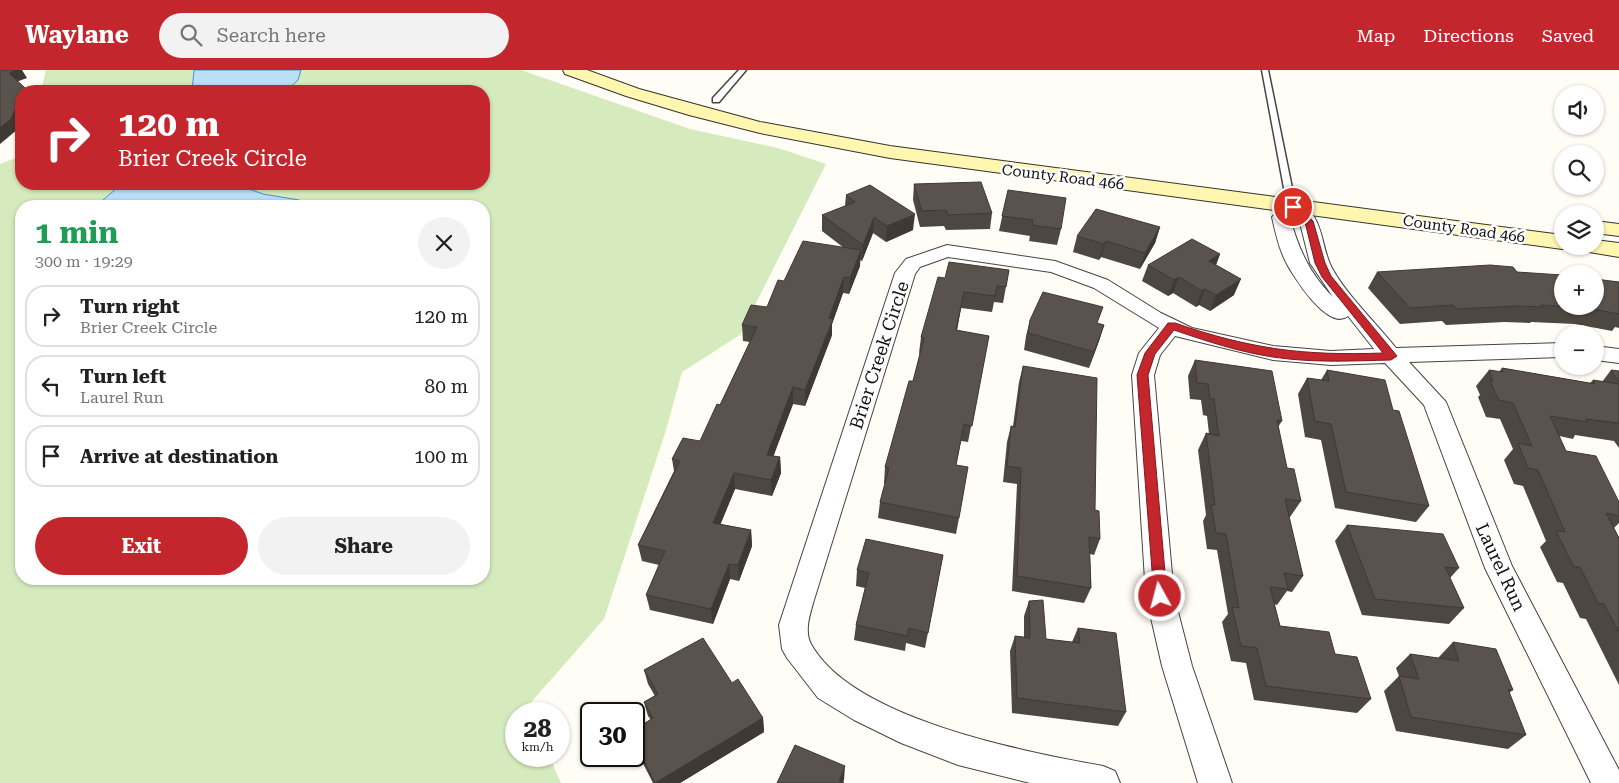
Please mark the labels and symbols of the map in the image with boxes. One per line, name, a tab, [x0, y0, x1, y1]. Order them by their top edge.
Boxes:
street label: County Road 466	[1001, 161, 1125, 193]
pin	[1272, 186, 1314, 228]
street label: County Road 466	[1402, 212, 1526, 246]
street label: Brier Creek Circle	[845, 278, 913, 432]
street label: Laurel Run	[1472, 520, 1531, 614]
position arrow	[1133, 569, 1185, 621]
speed limit sign: 30	[580, 702, 645, 767]

